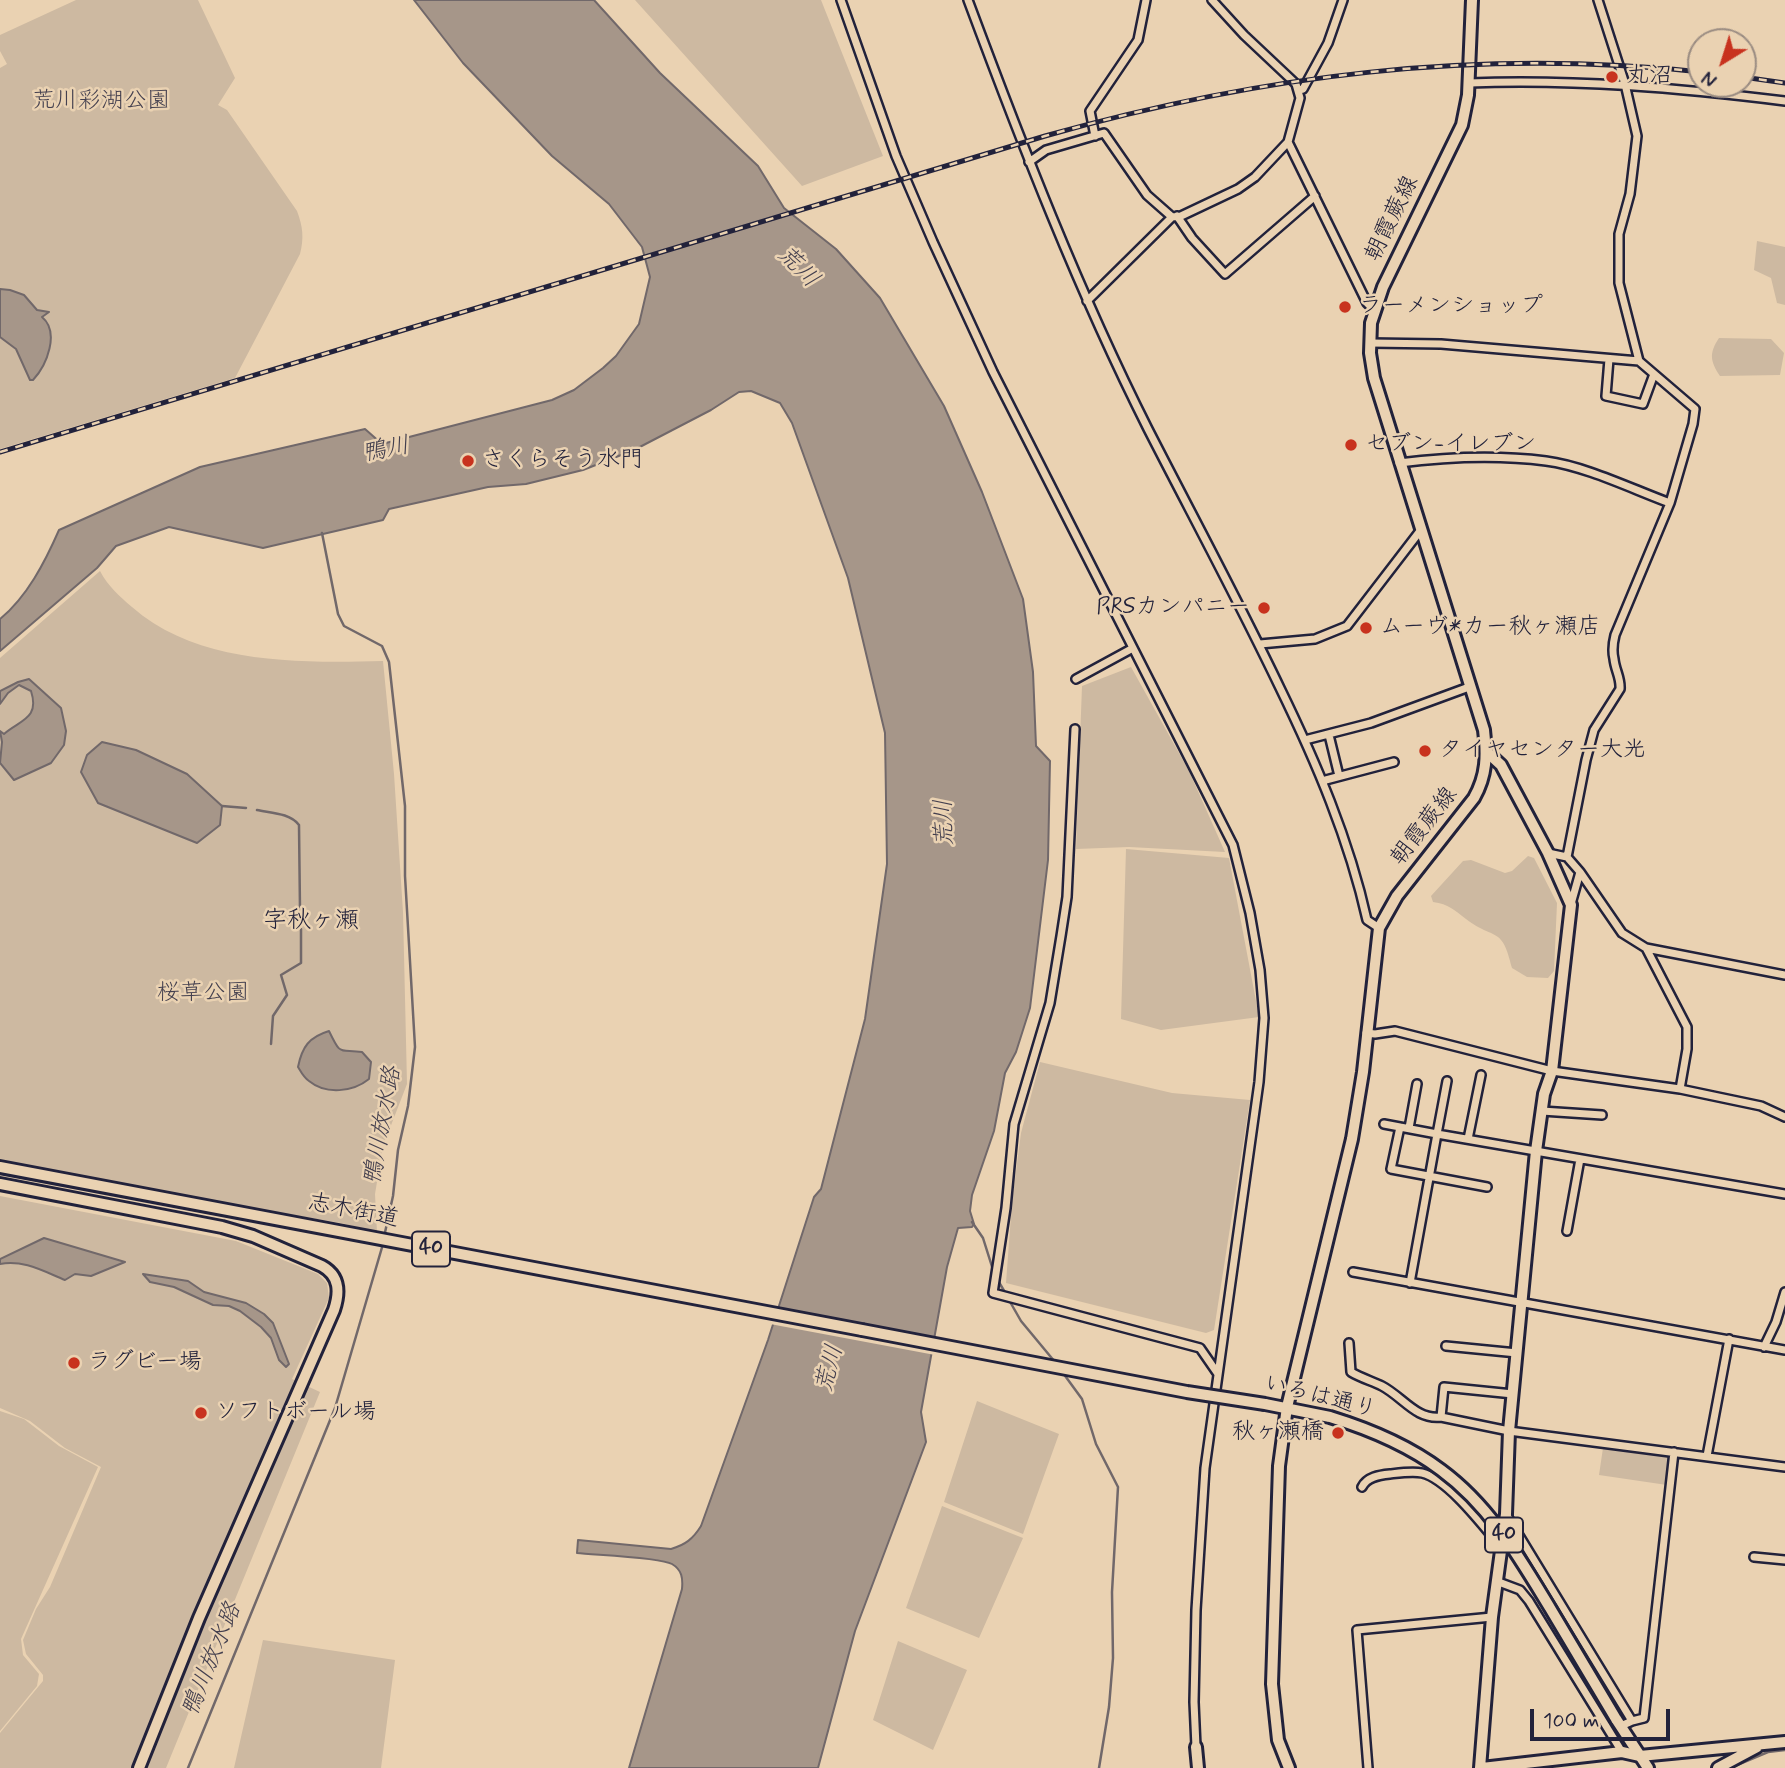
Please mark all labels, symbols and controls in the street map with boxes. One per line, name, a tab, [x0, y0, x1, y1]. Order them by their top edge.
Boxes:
north arrow	[1687, 28, 1757, 98]
place label: 丸沼	[1626, 63, 1672, 91]
text: N	[1697, 65, 1723, 92]
marker: 丸沼	[1604, 69, 1620, 85]
park label: 荒川彩湖公園	[32, 88, 170, 116]
street label: 朝霞蕨線	[1360, 172, 1426, 266]
water label: 荒川	[770, 241, 824, 295]
place label: ラーメンショップ	[1359, 293, 1543, 321]
marker: ラーメンショップ	[1337, 299, 1353, 315]
place label: セブン-イレブン	[1365, 431, 1536, 459]
water label: 鴨川	[360, 432, 412, 470]
marker: セブン-イレブン	[1343, 437, 1359, 453]
place label: さくらそう水門	[482, 447, 643, 475]
marker: さくらそう水門	[460, 453, 476, 469]
place label: PRSカンパニー	[1096, 594, 1250, 622]
marker: PRSカンパニー	[1256, 600, 1272, 616]
place label: ムーヴ*カー秋ヶ瀬店	[1380, 614, 1600, 642]
marker: ムーヴ*カー秋ヶ瀬店	[1358, 620, 1374, 636]
place label: タイヤセンター大光	[1439, 737, 1646, 765]
marker: タイヤセンター大光	[1417, 743, 1433, 759]
street label: 朝霞蕨線	[1386, 782, 1464, 872]
water label: 荒川	[931, 799, 961, 847]
district label: 字秋ヶ瀬	[263, 908, 359, 936]
park label: 桜草公園	[157, 980, 249, 1008]
water label: 鴨川放水路	[359, 1064, 409, 1188]
street label: 志木街道	[305, 1190, 401, 1234]
road number: 40	[412, 1232, 450, 1266]
water label: 荒川	[811, 1342, 851, 1396]
place label: ラグビー場	[88, 1349, 202, 1377]
marker: ラグビー場	[66, 1355, 82, 1371]
street label: いろは通り	[1261, 1371, 1379, 1425]
place label: ソフトボール場	[215, 1399, 376, 1427]
marker: ソフトボール場	[193, 1405, 209, 1421]
place label: 秋ヶ瀬橋	[1232, 1419, 1324, 1447]
marker: 秋ヶ瀬橋	[1330, 1425, 1346, 1441]
road number: 40	[1485, 1518, 1523, 1552]
water label: 鴨川放水路	[177, 1599, 249, 1721]
scale bar	[1533, 1694, 1673, 1738]
text: 100 m	[1543, 1707, 1599, 1735]

